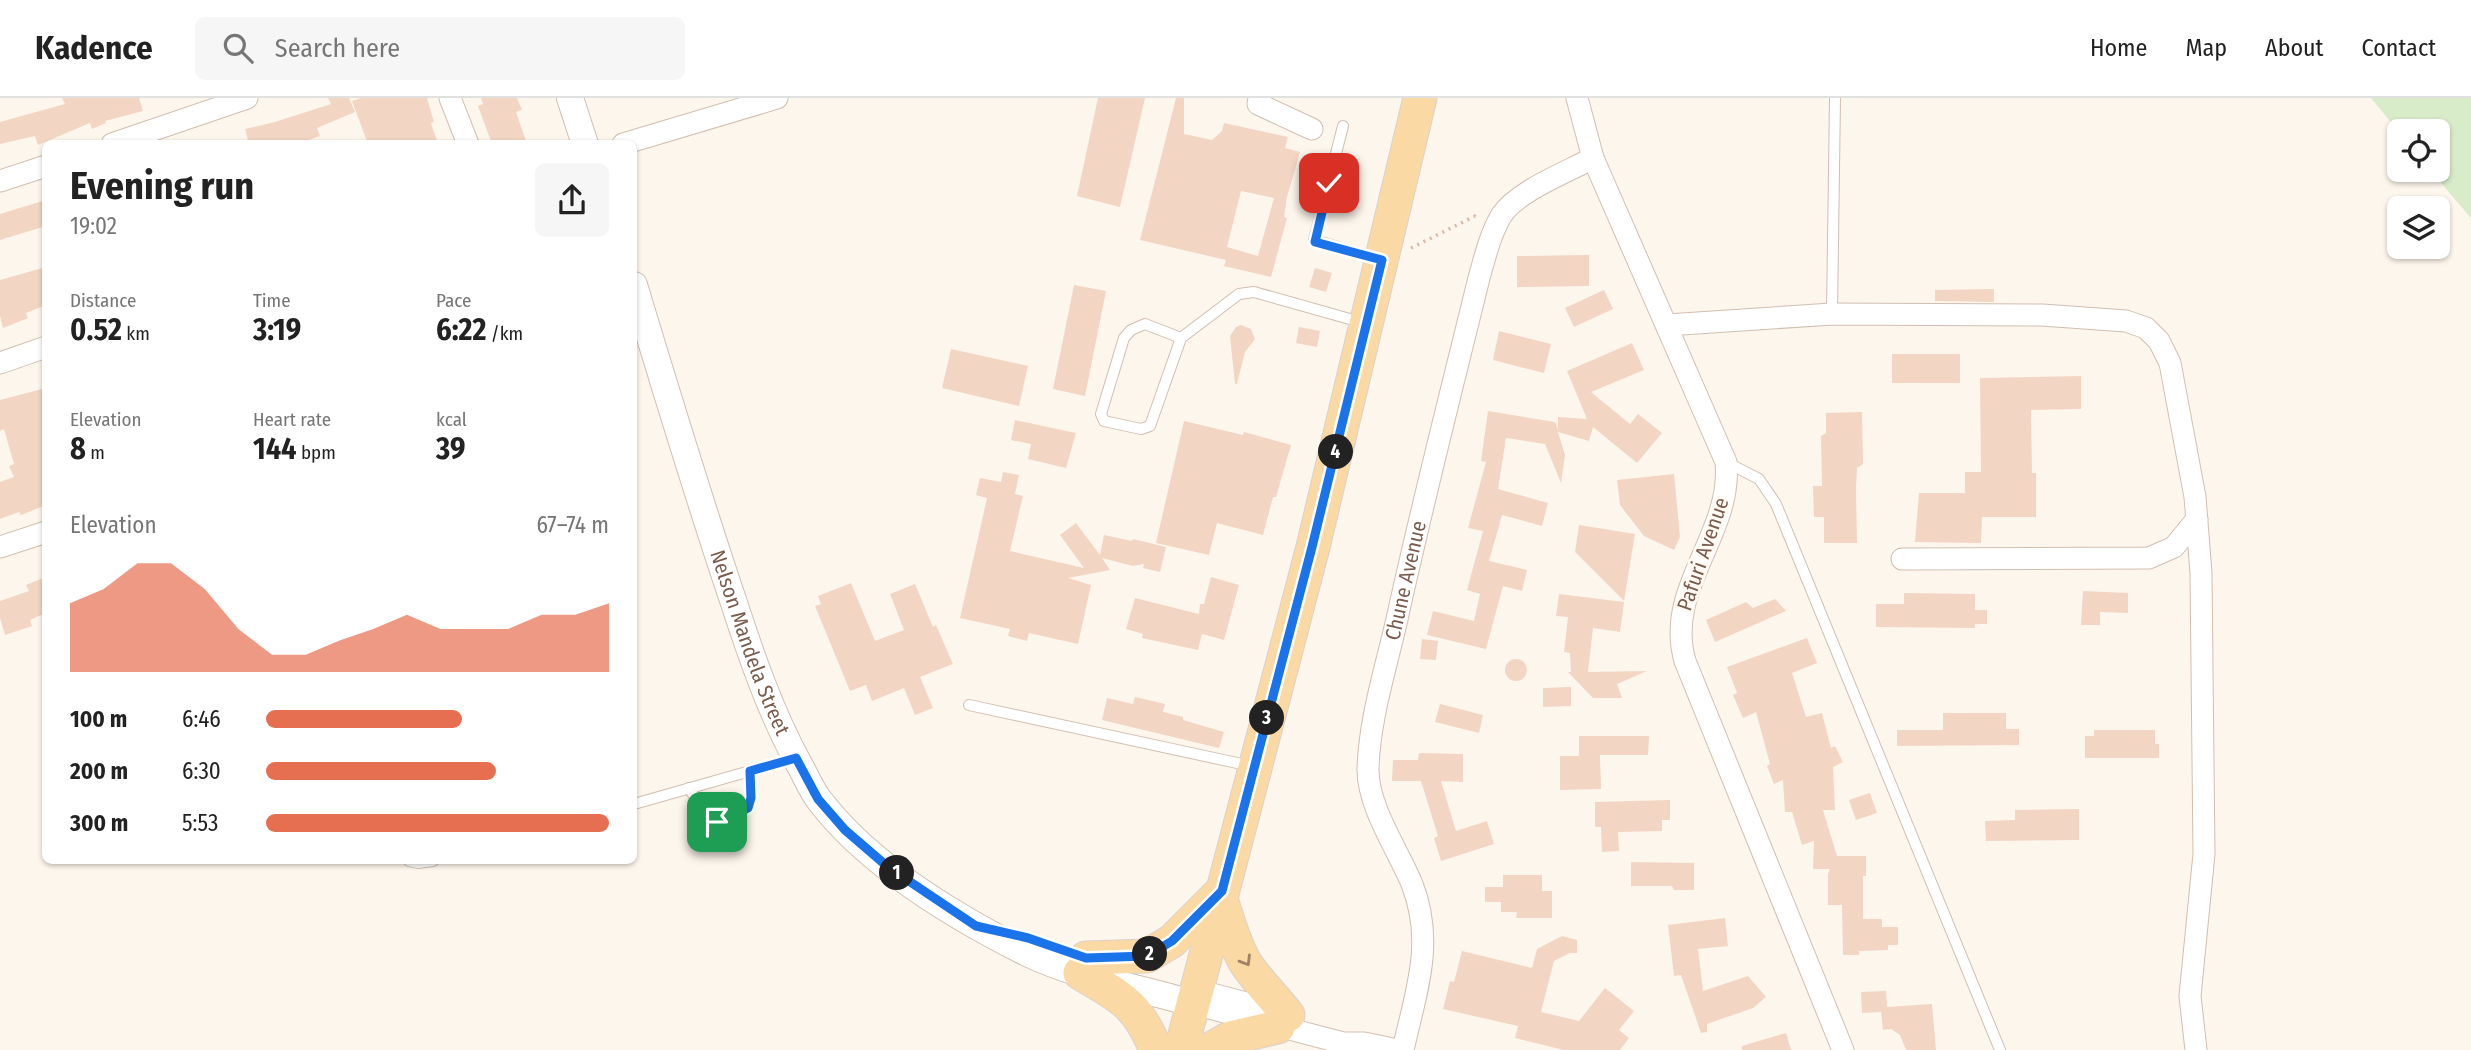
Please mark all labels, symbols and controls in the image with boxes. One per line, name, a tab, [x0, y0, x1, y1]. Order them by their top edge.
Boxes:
search box	[195, 17, 685, 80]
text: Kadence	[35, 28, 153, 68]
icon: search	[219, 29, 257, 67]
text: Search here	[275, 33, 400, 64]
text: Home	[2090, 34, 2147, 62]
text: Map	[2185, 34, 2227, 62]
text: About	[2265, 34, 2323, 62]
text: Contact	[2361, 34, 2436, 62]
map controls	[2387, 119, 2450, 259]
button: locate	[2387, 119, 2450, 182]
pin	[1299, 153, 1359, 213]
text: Evening run	[70, 163, 254, 209]
button: share	[535, 163, 609, 237]
icon: check	[1310, 164, 1348, 202]
button: layers	[2387, 196, 2450, 259]
text: 19:02	[70, 212, 117, 240]
text: Distance	[70, 289, 137, 312]
text: Time	[253, 289, 291, 312]
text: Pace	[436, 289, 471, 312]
text: 0.52	[70, 312, 122, 348]
text: 3:19	[253, 312, 301, 348]
text: 6:22	[436, 312, 486, 348]
text: km	[122, 322, 150, 345]
text: /km	[486, 322, 523, 345]
text: Elevation	[70, 408, 142, 431]
text: Heart rate	[253, 408, 331, 431]
text: kcal	[436, 408, 467, 431]
text: 8	[70, 431, 86, 467]
text: 144	[253, 431, 297, 467]
text: 39	[436, 431, 465, 467]
pin: 4	[1318, 434, 1354, 470]
text: 4	[1331, 440, 1340, 463]
text: m	[86, 441, 105, 464]
text: bpm	[297, 441, 336, 464]
street label: Pafuri Avenue	[1671, 494, 1735, 614]
text: Elevation	[70, 511, 157, 539]
text: 67–74 m	[536, 511, 609, 539]
street label: Chune Avenue	[1379, 518, 1432, 643]
street label: Nelson Mandela Street	[704, 547, 796, 740]
pin: 3	[1250, 700, 1284, 736]
text: 100 m	[70, 705, 127, 733]
text: 6:46	[182, 705, 221, 733]
text: 3	[1262, 706, 1271, 729]
text: 200 m	[70, 757, 128, 785]
text: 6:30	[182, 757, 221, 785]
pin	[687, 792, 747, 852]
icon: arrive	[698, 803, 736, 841]
text: 300 m	[70, 809, 128, 837]
text: 5:53	[182, 809, 218, 837]
pin: 1	[880, 856, 914, 890]
text: 1	[892, 861, 901, 884]
pin: 2	[1132, 936, 1168, 972]
text: 2	[1145, 942, 1154, 965]
one-way arrow	[1238, 954, 1251, 967]

